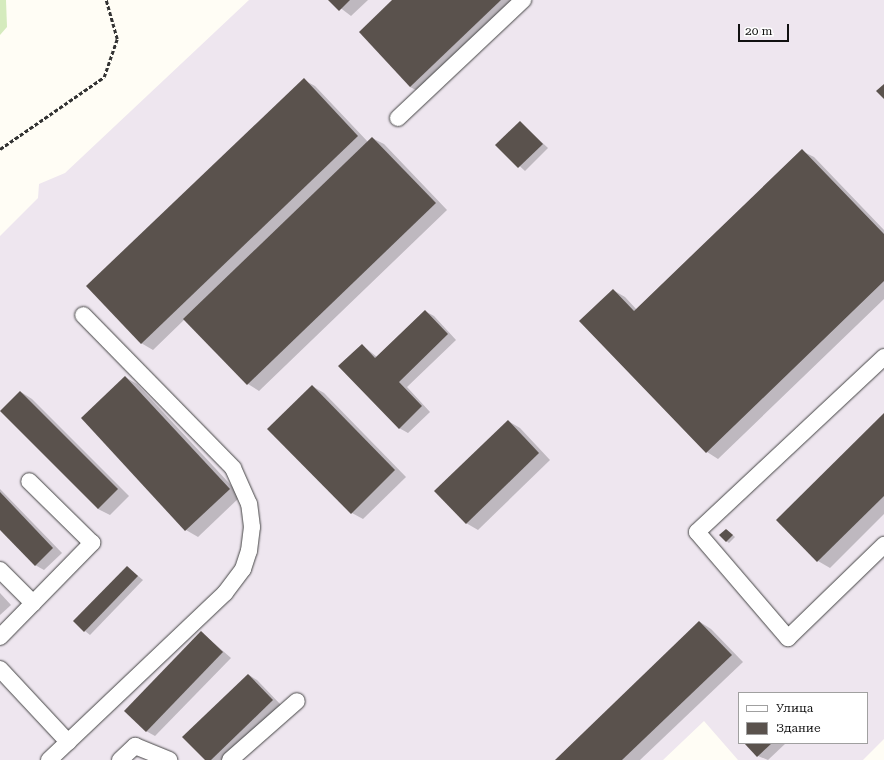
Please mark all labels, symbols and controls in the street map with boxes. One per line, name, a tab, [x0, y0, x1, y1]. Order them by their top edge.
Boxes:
scale bar	[740, 16, 791, 42]
text: 20 m	[745, 24, 772, 38]
legend	[738, 692, 868, 744]
text: Улица	[776, 701, 813, 715]
text: Здание	[776, 721, 820, 735]

